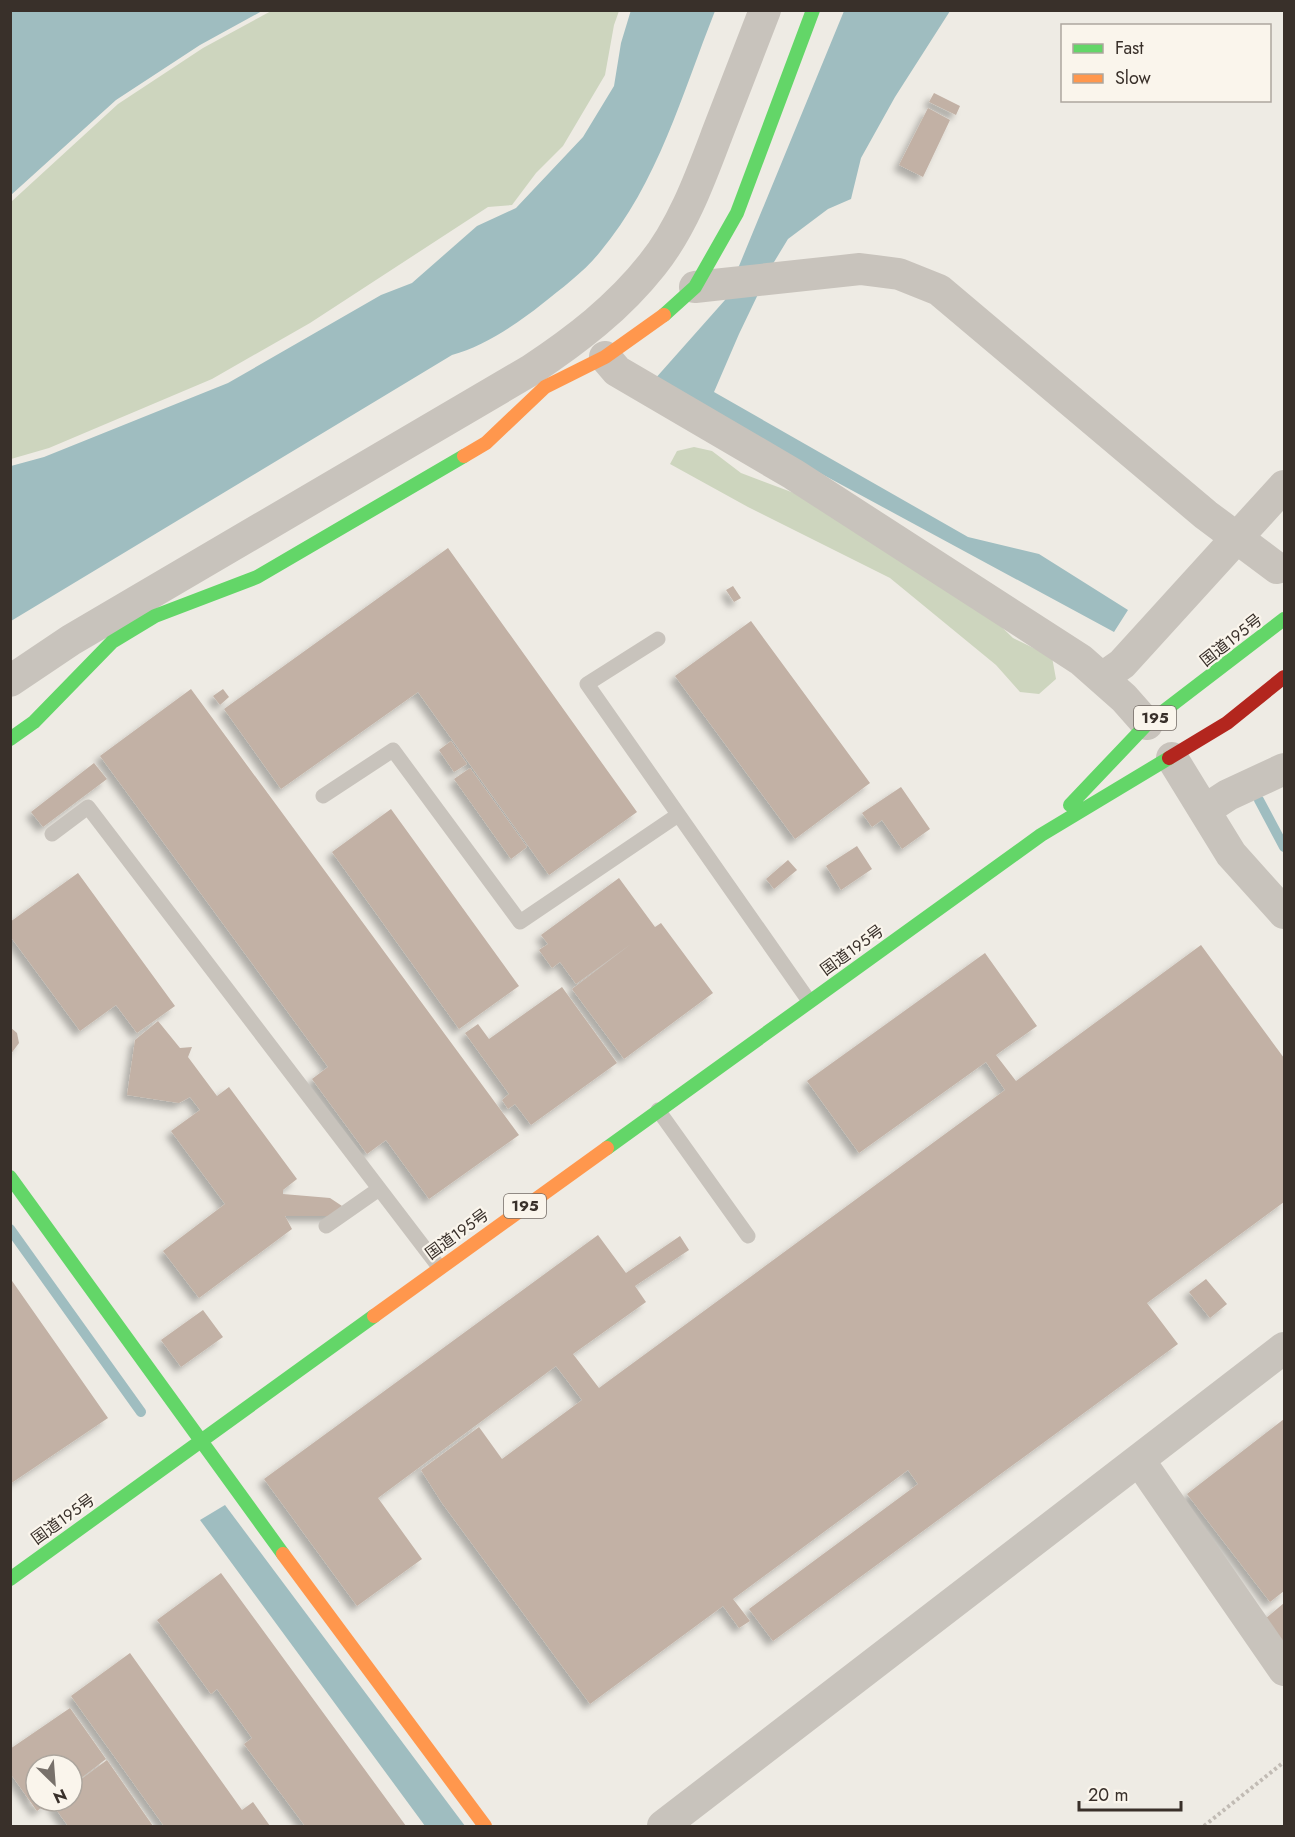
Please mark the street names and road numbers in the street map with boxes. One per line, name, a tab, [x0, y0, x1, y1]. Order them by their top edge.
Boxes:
street label: 国道195号	[1195, 608, 1267, 672]
road number: 195	[1134, 706, 1176, 730]
street label: 国道195号	[816, 919, 888, 981]
road number: 195	[504, 1194, 546, 1218]
street label: 国道195号	[421, 1203, 493, 1265]
street label: 国道195号	[27, 1488, 99, 1550]

